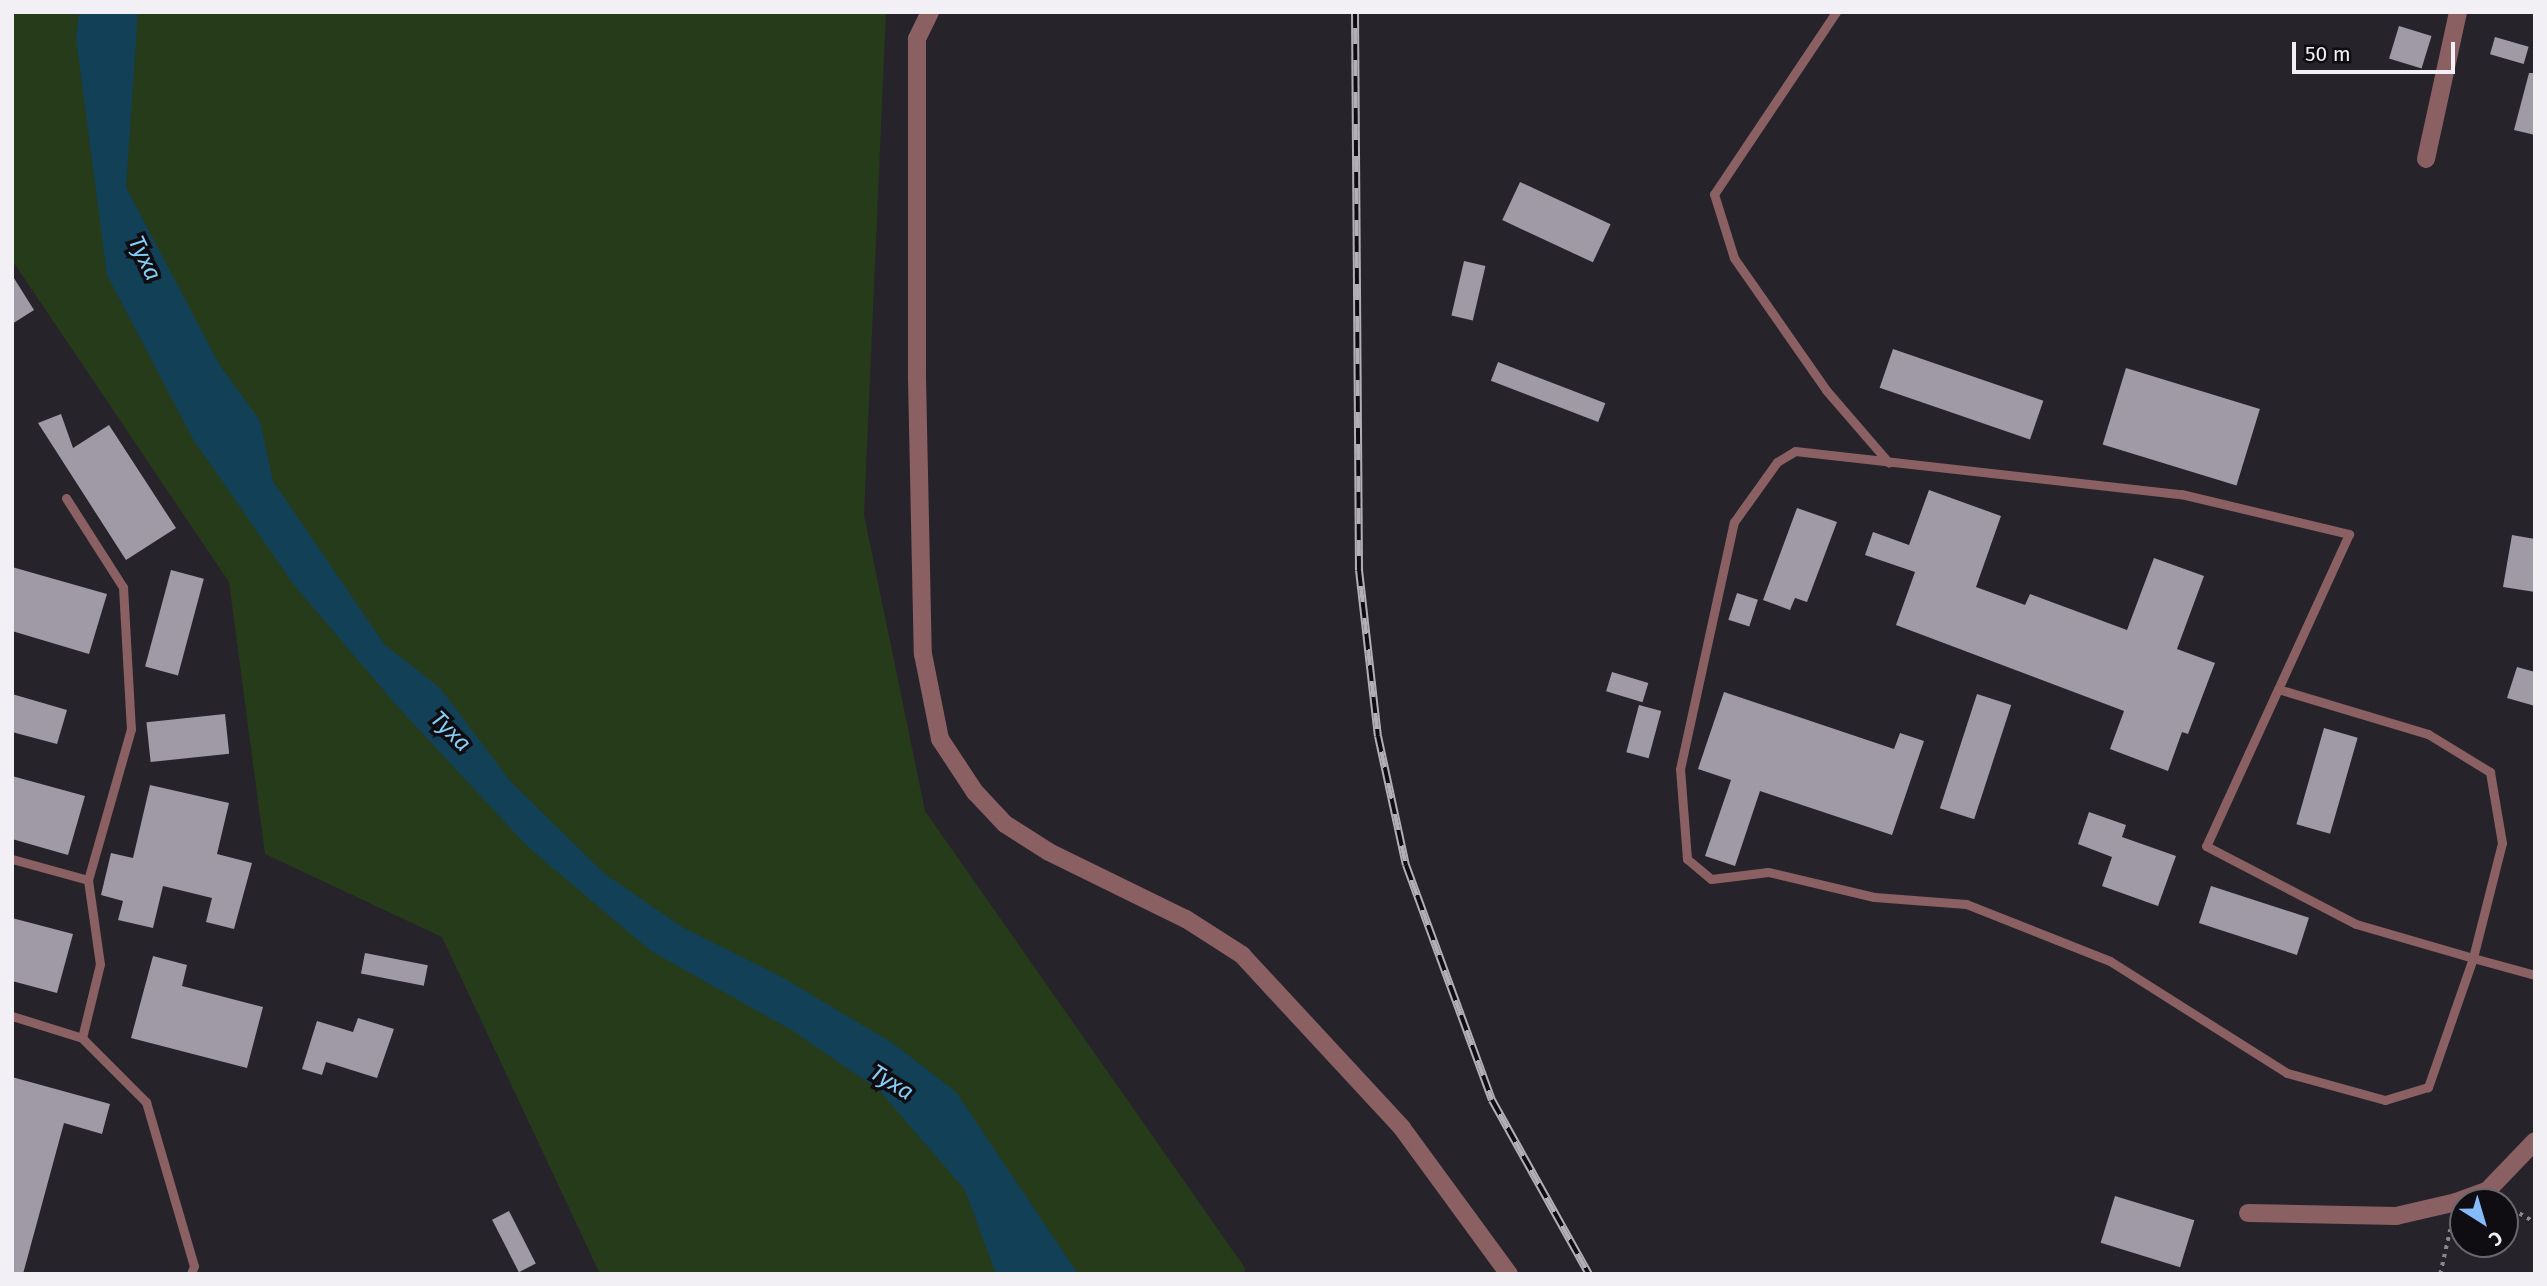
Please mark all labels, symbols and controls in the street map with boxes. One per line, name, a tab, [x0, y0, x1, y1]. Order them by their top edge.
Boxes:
scale bar	[2295, 28, 2458, 72]
text: 50 m	[2305, 41, 2351, 67]
water label: Туха	[123, 231, 167, 285]
water label: Туха	[425, 705, 477, 757]
water label: Туха	[865, 1058, 919, 1106]
north arrow	[2449, 1188, 2519, 1258]
text: С	[2484, 1226, 2507, 1251]

